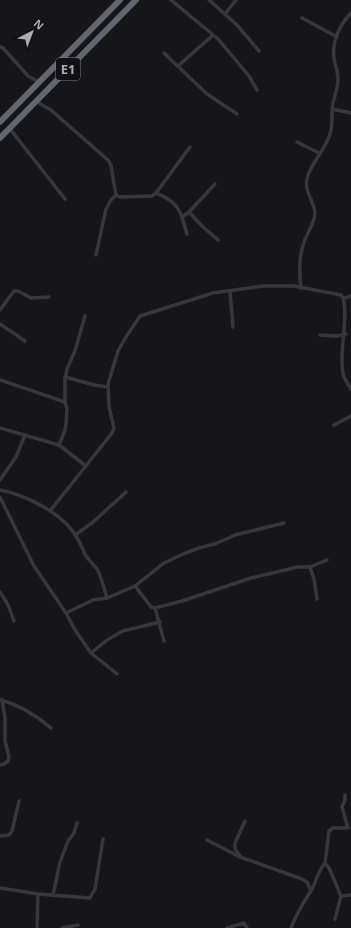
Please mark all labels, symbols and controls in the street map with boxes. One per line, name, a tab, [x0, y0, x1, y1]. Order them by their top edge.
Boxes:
north arrow	[12, 12, 52, 52]
text: N	[31, 16, 47, 33]
road number: E1	[56, 58, 80, 80]

